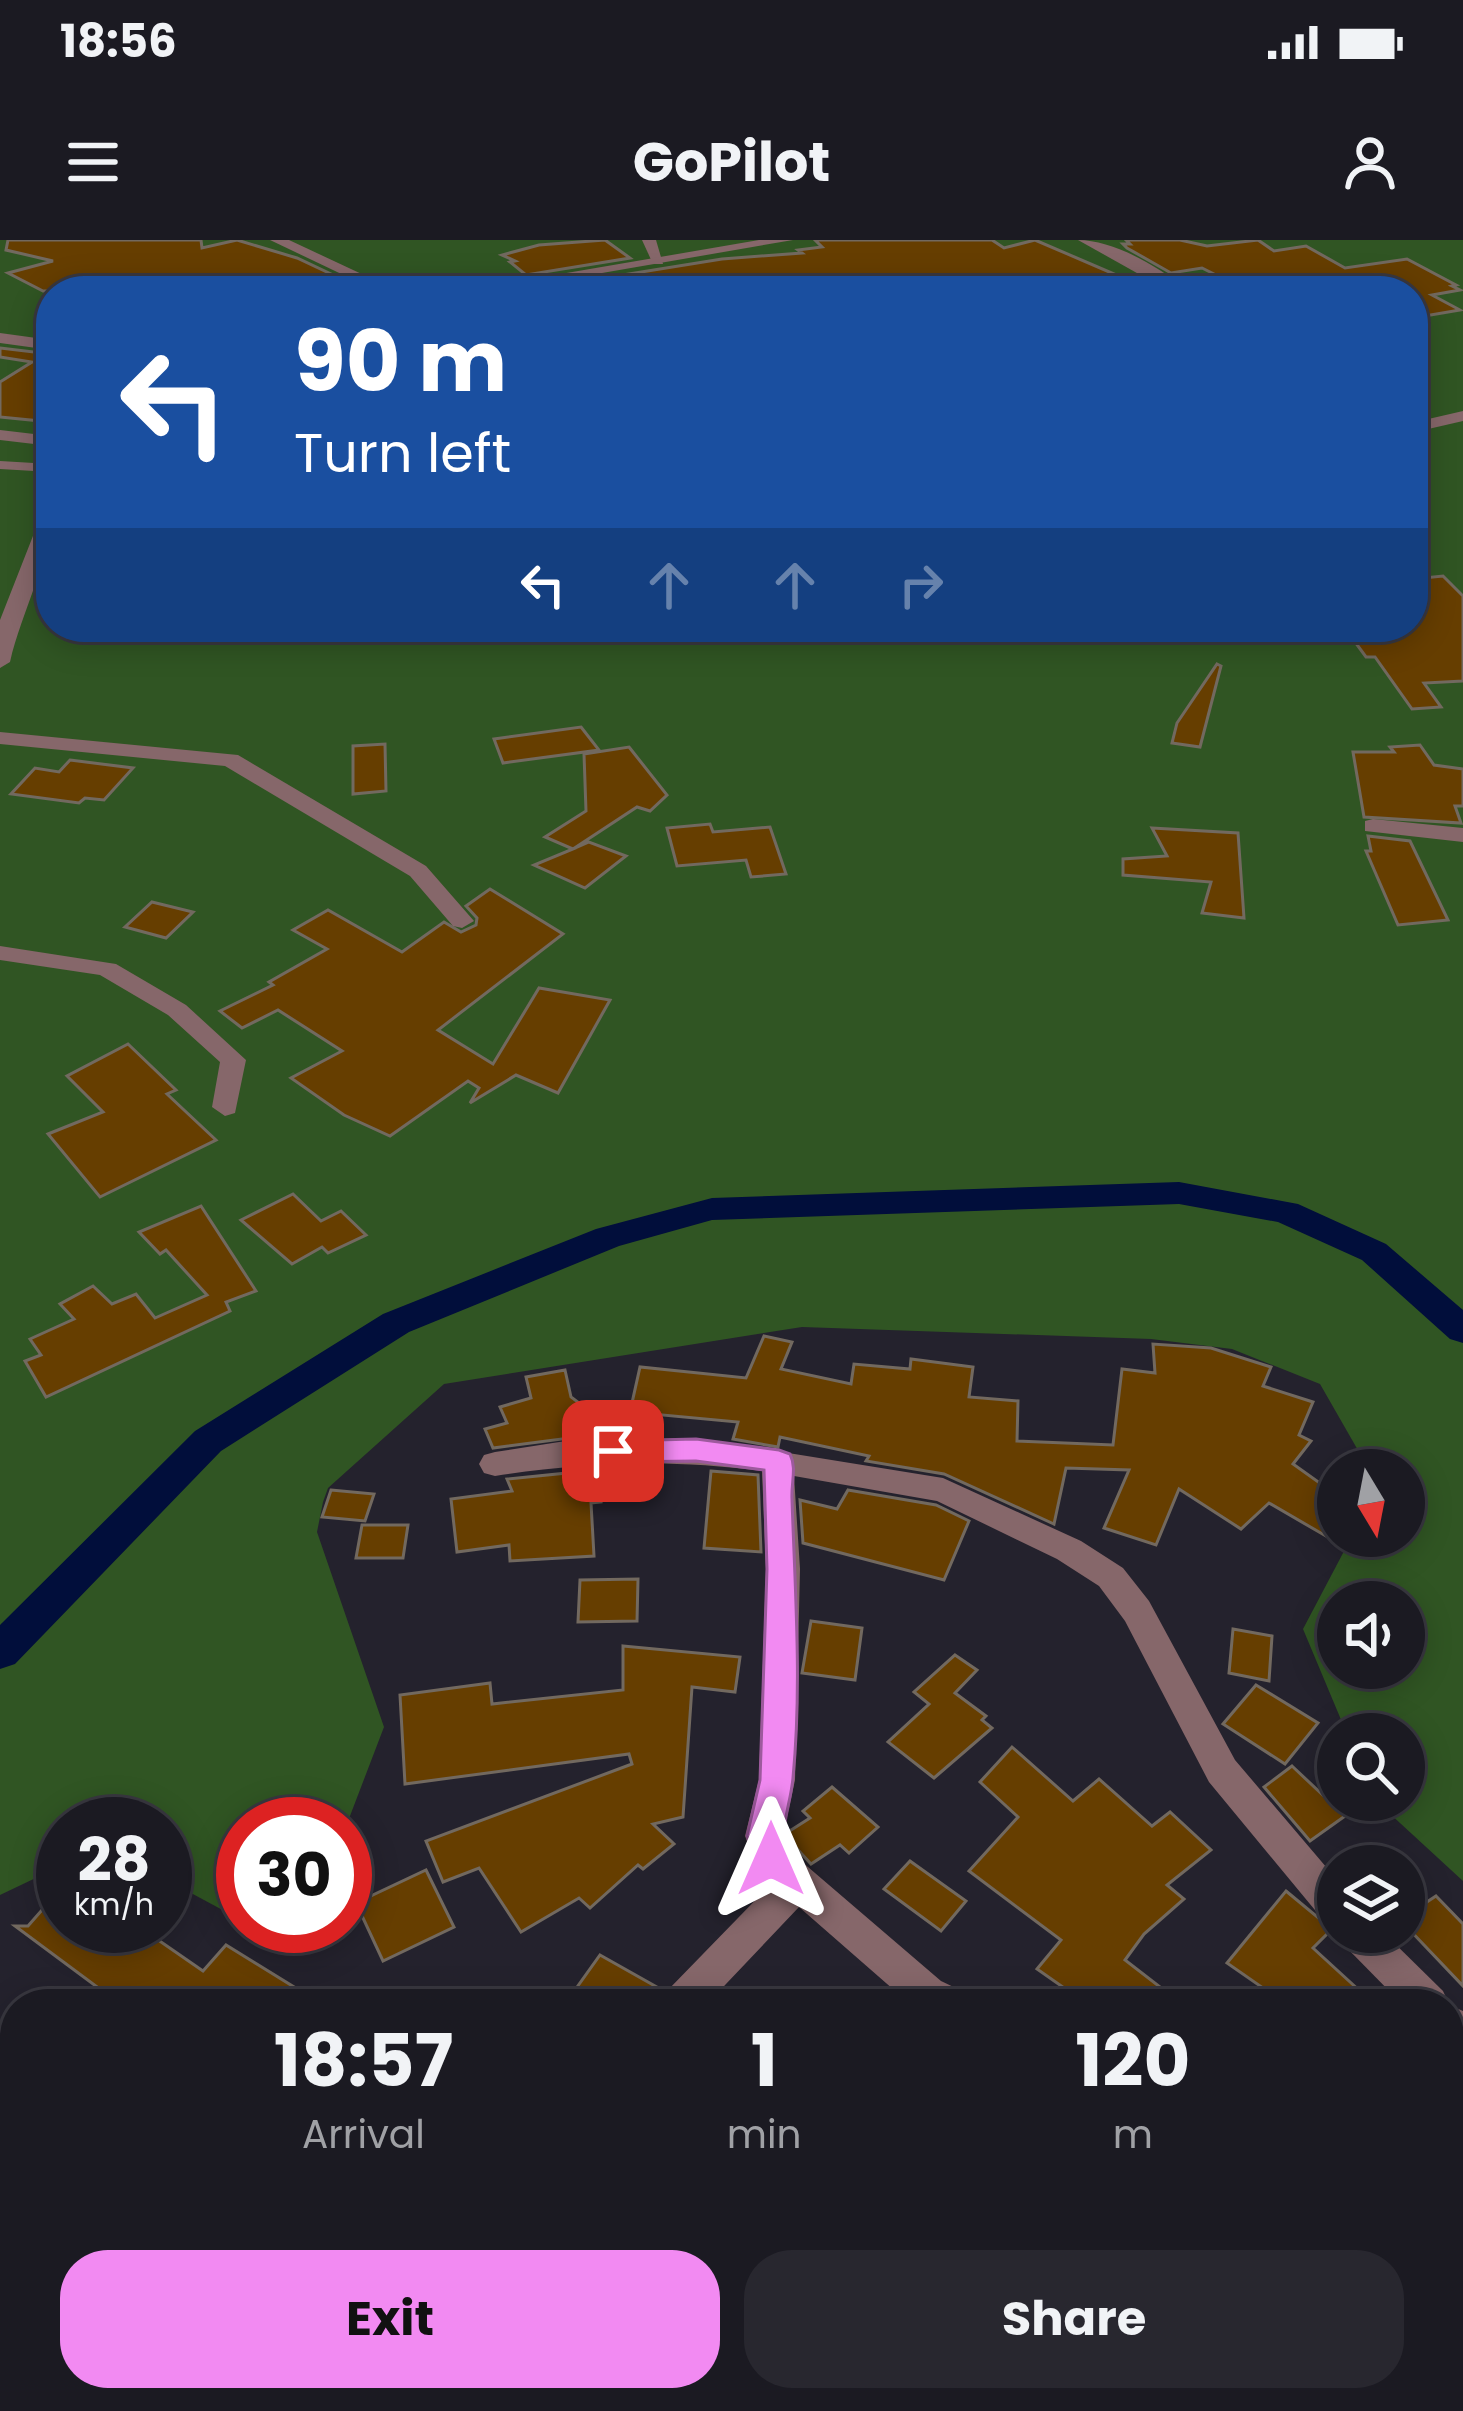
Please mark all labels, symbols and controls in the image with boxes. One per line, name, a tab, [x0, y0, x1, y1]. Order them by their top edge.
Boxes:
text: 18:56	[60, 10, 177, 73]
text: GoPilot	[633, 124, 830, 200]
icon: menu	[60, 129, 126, 195]
icon: person	[1337, 129, 1403, 195]
text: 90 m	[294, 303, 507, 420]
icon: left	[96, 324, 252, 480]
text: Turn left	[294, 415, 511, 491]
icon: left	[510, 552, 576, 618]
icon: ahead	[636, 552, 702, 618]
icon: ahead	[762, 552, 828, 618]
icon: right	[888, 552, 954, 618]
pin	[562, 1400, 664, 1502]
icon: arrive	[580, 1418, 646, 1484]
north arrow	[1317, 1449, 1425, 1557]
map controls	[1317, 1449, 1425, 1953]
button: sound	[1317, 1581, 1425, 1689]
button: search	[1317, 1713, 1425, 1821]
position arrow	[708, 1796, 834, 1922]
speed limit sign: 30	[216, 1797, 372, 1953]
text: 28	[77, 1818, 151, 1902]
button: layers	[1317, 1845, 1425, 1953]
text: km/h	[74, 1883, 154, 1926]
text: 18:57	[274, 2010, 453, 2111]
text: 1	[751, 2010, 778, 2111]
text: 120	[1075, 2010, 1190, 2111]
text: Arrival	[302, 2107, 425, 2162]
text: min	[727, 2107, 802, 2162]
text: m	[1113, 2107, 1153, 2162]
button: Exit	[60, 2250, 720, 2388]
button: Share	[744, 2250, 1404, 2388]

